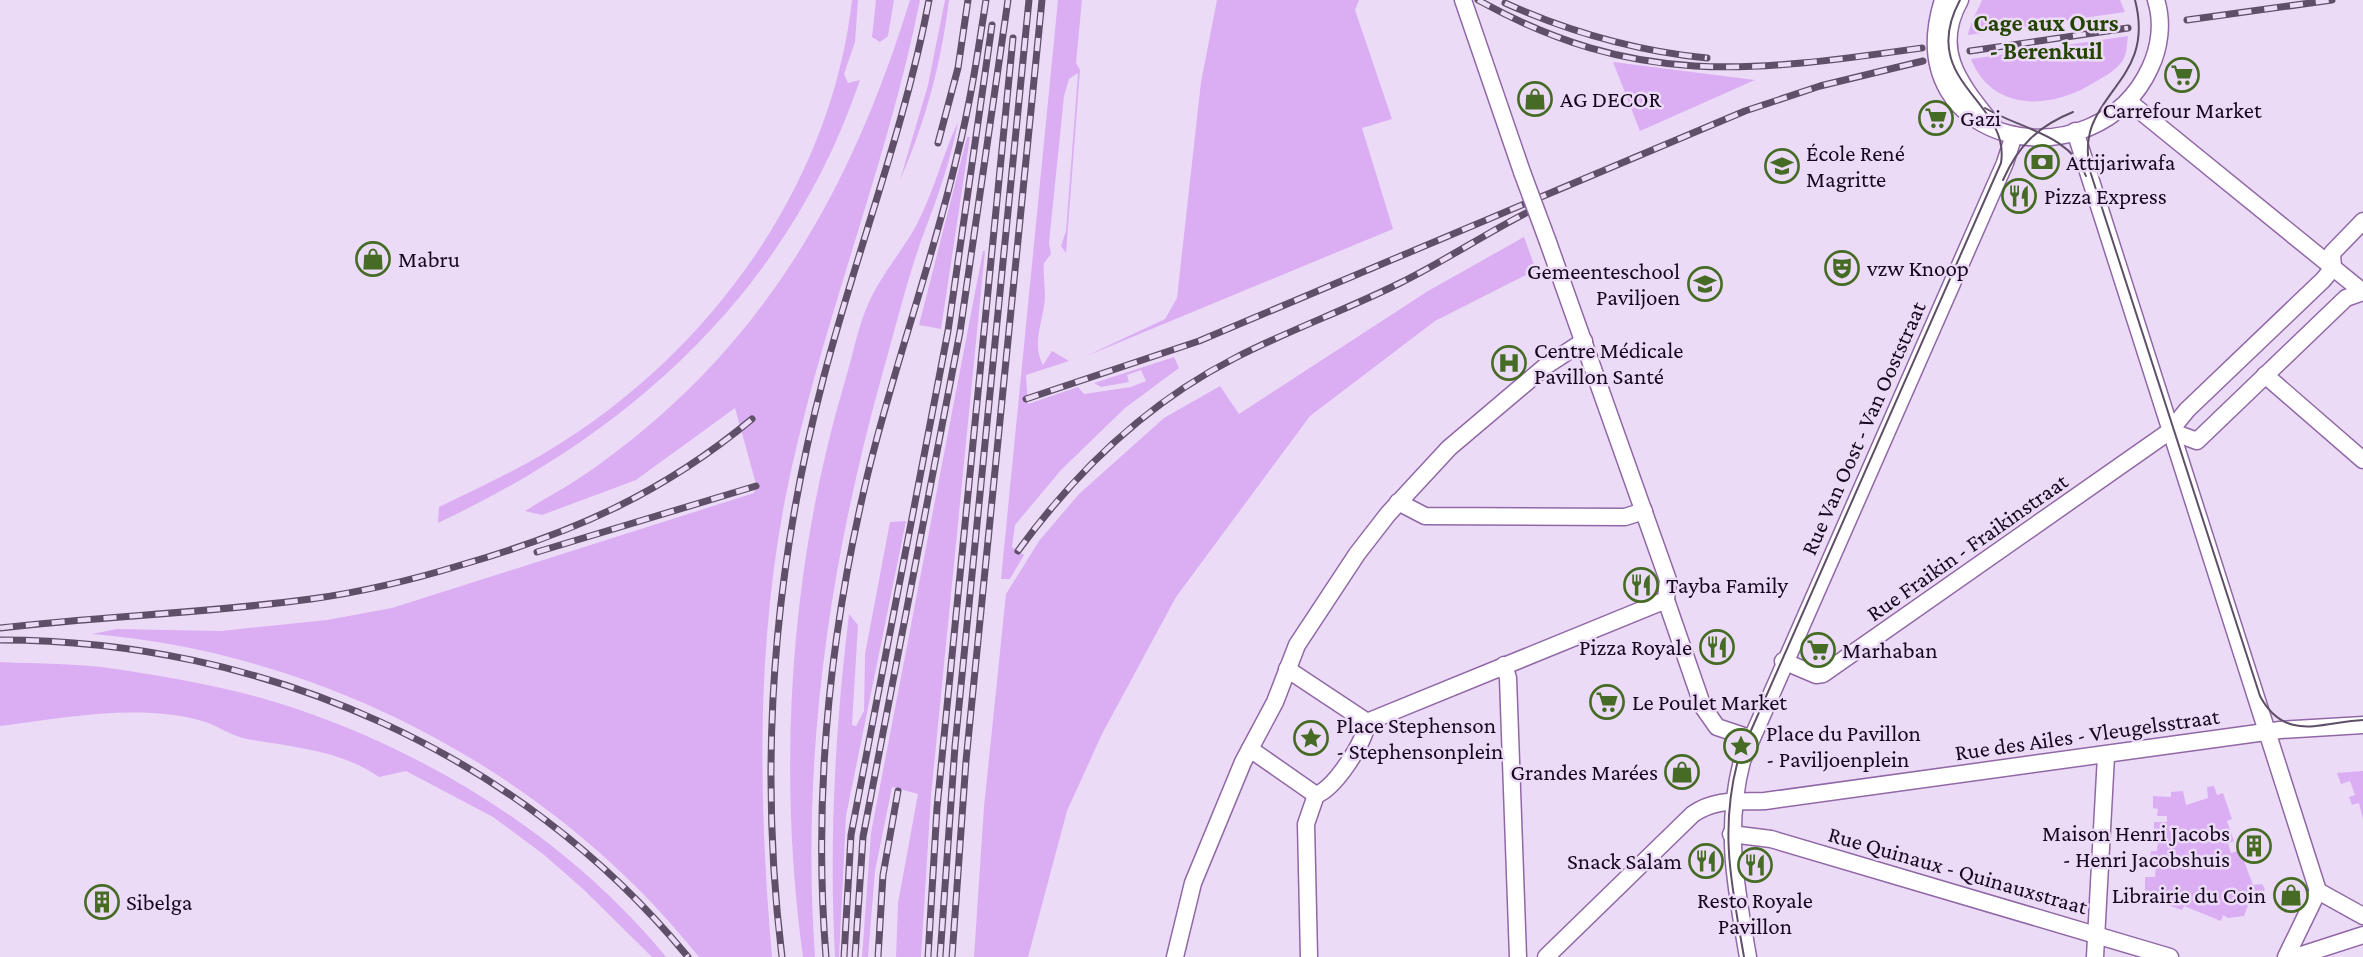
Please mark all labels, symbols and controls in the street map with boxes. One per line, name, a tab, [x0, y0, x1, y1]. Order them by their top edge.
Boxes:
district label: Cage aux Ours - Berenkuil	[1973, 9, 2119, 64]
supermarket icon: Carrefour Market	[2163, 56, 2201, 94]
shop icon: AG DECOR	[1516, 80, 1554, 118]
place label: AG DECOR	[1560, 86, 1661, 112]
place label: Carrefour Market	[2102, 97, 2262, 123]
supermarket icon: Gazi	[1917, 99, 1955, 137]
place label: Gazi	[1960, 105, 2001, 131]
place label: École René Magritte	[1806, 140, 1905, 192]
bank icon: Attijariwafa	[2023, 143, 2061, 181]
school or university icon: École René Magritte	[1763, 147, 1801, 185]
place label: Attijariwafa	[2066, 149, 2176, 175]
restaurant icon: Pizza Express	[2000, 177, 2038, 215]
place label: Pizza Express	[2044, 183, 2167, 209]
shop icon: Mabru	[354, 240, 392, 278]
place label: Mabru	[398, 246, 460, 272]
theatre icon: vzw Knoop	[1823, 249, 1861, 287]
place label: vzw Knoop	[1866, 255, 1969, 281]
place label: Gemeenteschool Paviljoen	[1527, 258, 1680, 310]
school or university icon: Gemeenteschool Paviljoen	[1686, 265, 1724, 303]
street label: Rue Van Oost - Van Ooststraat	[1795, 297, 1931, 559]
place label: Centre Médicale Pavillon Santé	[1534, 337, 1683, 389]
hospital icon: Centre Médicale Pavillon Santé	[1490, 344, 1528, 382]
street label: Rue Fraikin - Fraikinstraat	[1862, 468, 2073, 626]
restaurant icon: Tayba Family	[1622, 566, 1660, 604]
place label: Tayba Family	[1666, 572, 1789, 598]
restaurant icon: Pizza Royale	[1698, 628, 1736, 666]
supermarket icon: Marhaban	[1799, 631, 1837, 669]
place label: Pizza Royale	[1579, 634, 1692, 660]
place label: Marhaban	[1842, 637, 1938, 663]
supermarket icon: Le Poulet Market	[1588, 683, 1626, 721]
place label: Le Poulet Market	[1632, 689, 1787, 715]
street label: Rue des Ailes - Vleugelsstraat	[1953, 703, 2221, 765]
place label: Place Stephenson - Stephensonplein	[1336, 712, 1503, 764]
place icon: Place Stephenson - Stephensonplein	[1292, 719, 1330, 757]
place label: Place du Pavillon - Paviljoenplein	[1766, 720, 1921, 772]
place icon: Place du Pavillon - Paviljoenplein	[1722, 727, 1760, 765]
shop icon: Grandes Marées	[1663, 753, 1701, 791]
place label: Grandes Marées	[1510, 759, 1658, 785]
street label: Rue Quinaux - Quinauxstraat	[1825, 820, 2091, 920]
place label: Maison Henri Jacobs - Henri Jacobshuis	[2042, 820, 2230, 872]
building icon: Maison Henri Jacobs - Henri Jacobshuis	[2235, 827, 2273, 865]
restaurant icon: Snack Salam	[1687, 842, 1725, 880]
restaurant icon: Resto Royale Pavillon	[1736, 846, 1774, 884]
place label: Snack Salam	[1567, 848, 1682, 874]
shop icon: Librairie du Coin	[2272, 876, 2310, 914]
place label: Librairie du Coin	[2112, 882, 2266, 908]
building icon: Sibelga	[83, 883, 121, 921]
place label: Resto Royale Pavillon	[1697, 887, 1813, 939]
place label: Sibelga	[126, 889, 193, 915]

